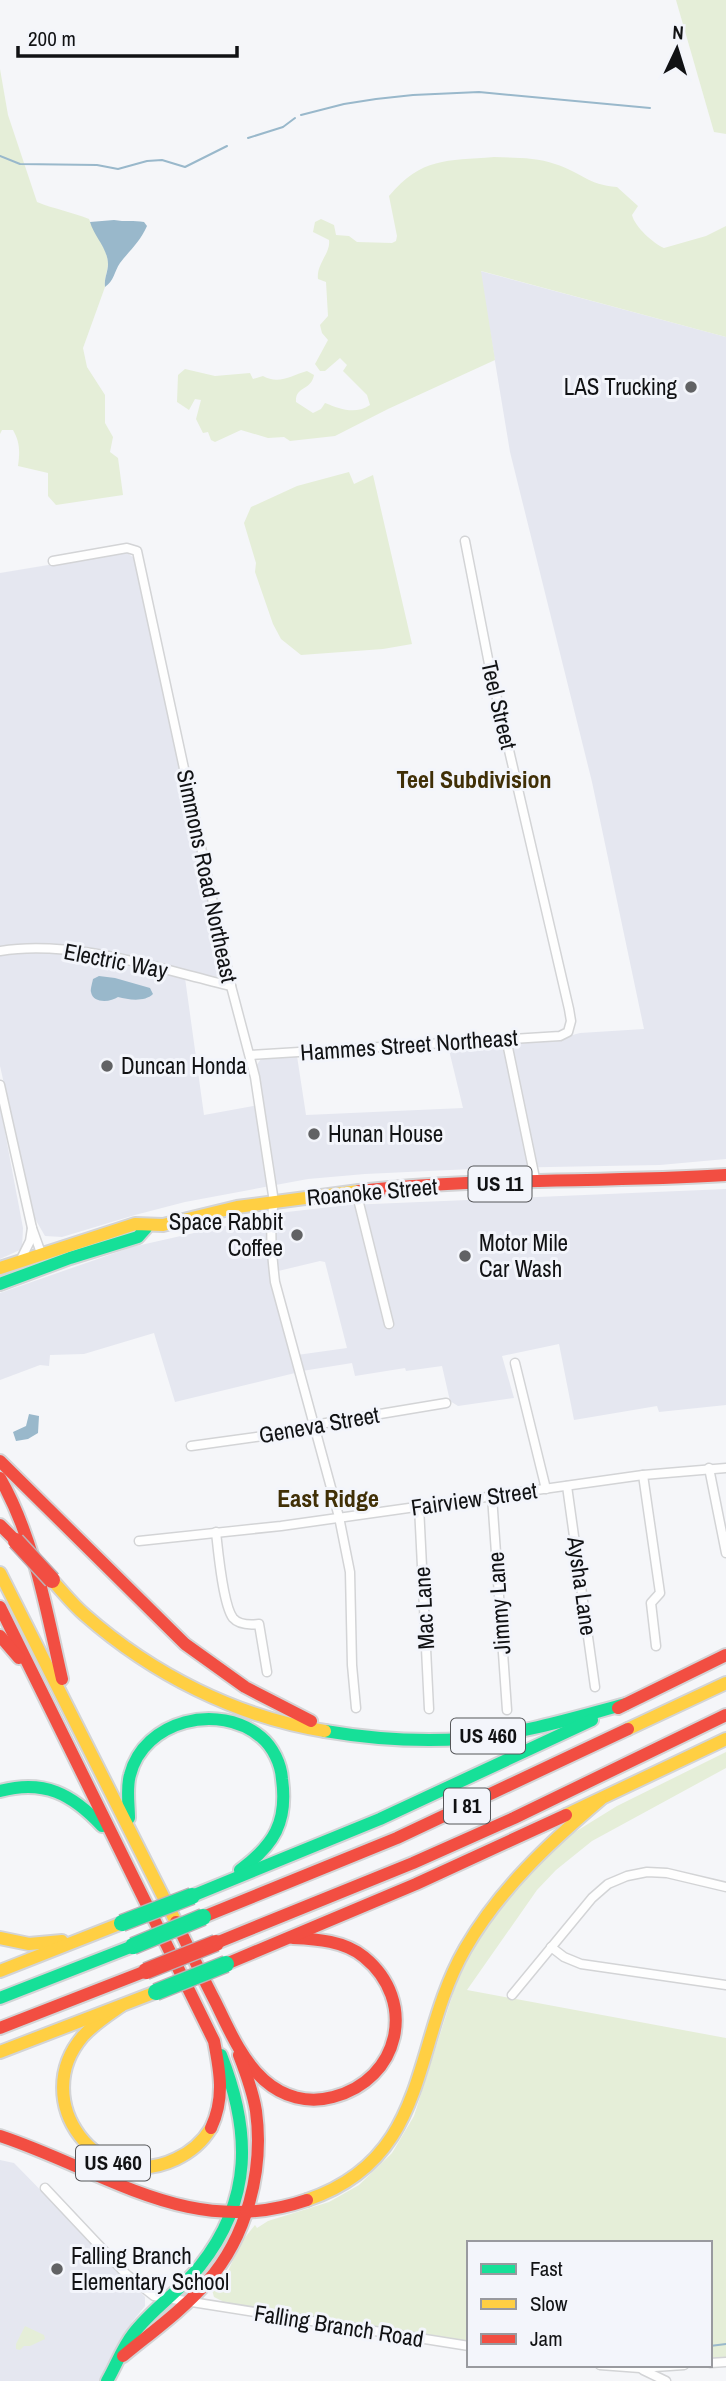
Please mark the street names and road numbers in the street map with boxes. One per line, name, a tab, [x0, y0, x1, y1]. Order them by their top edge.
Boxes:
street label: Teel Street	[474, 657, 525, 752]
street label: Simmons Road Northeast	[170, 767, 245, 985]
street label: Electric Way	[62, 935, 171, 986]
street label: Hammes Street Northeast	[299, 1021, 519, 1068]
road number: US 11	[468, 1166, 532, 1202]
street label: Roanoke Street	[305, 1170, 439, 1213]
street label: Geneva Street	[256, 1399, 381, 1450]
street label: Fairview Street	[409, 1474, 539, 1523]
street label: Aysha Lane	[560, 1534, 605, 1637]
street label: Jimmy Lane	[479, 1551, 518, 1655]
street label: Mac Lane	[406, 1566, 441, 1650]
road number: US 460	[451, 1718, 525, 1754]
road number: I 81	[444, 1788, 490, 1824]
road number: US 460	[76, 2146, 150, 2180]
street label: Falling Branch Road	[252, 2297, 426, 2354]

